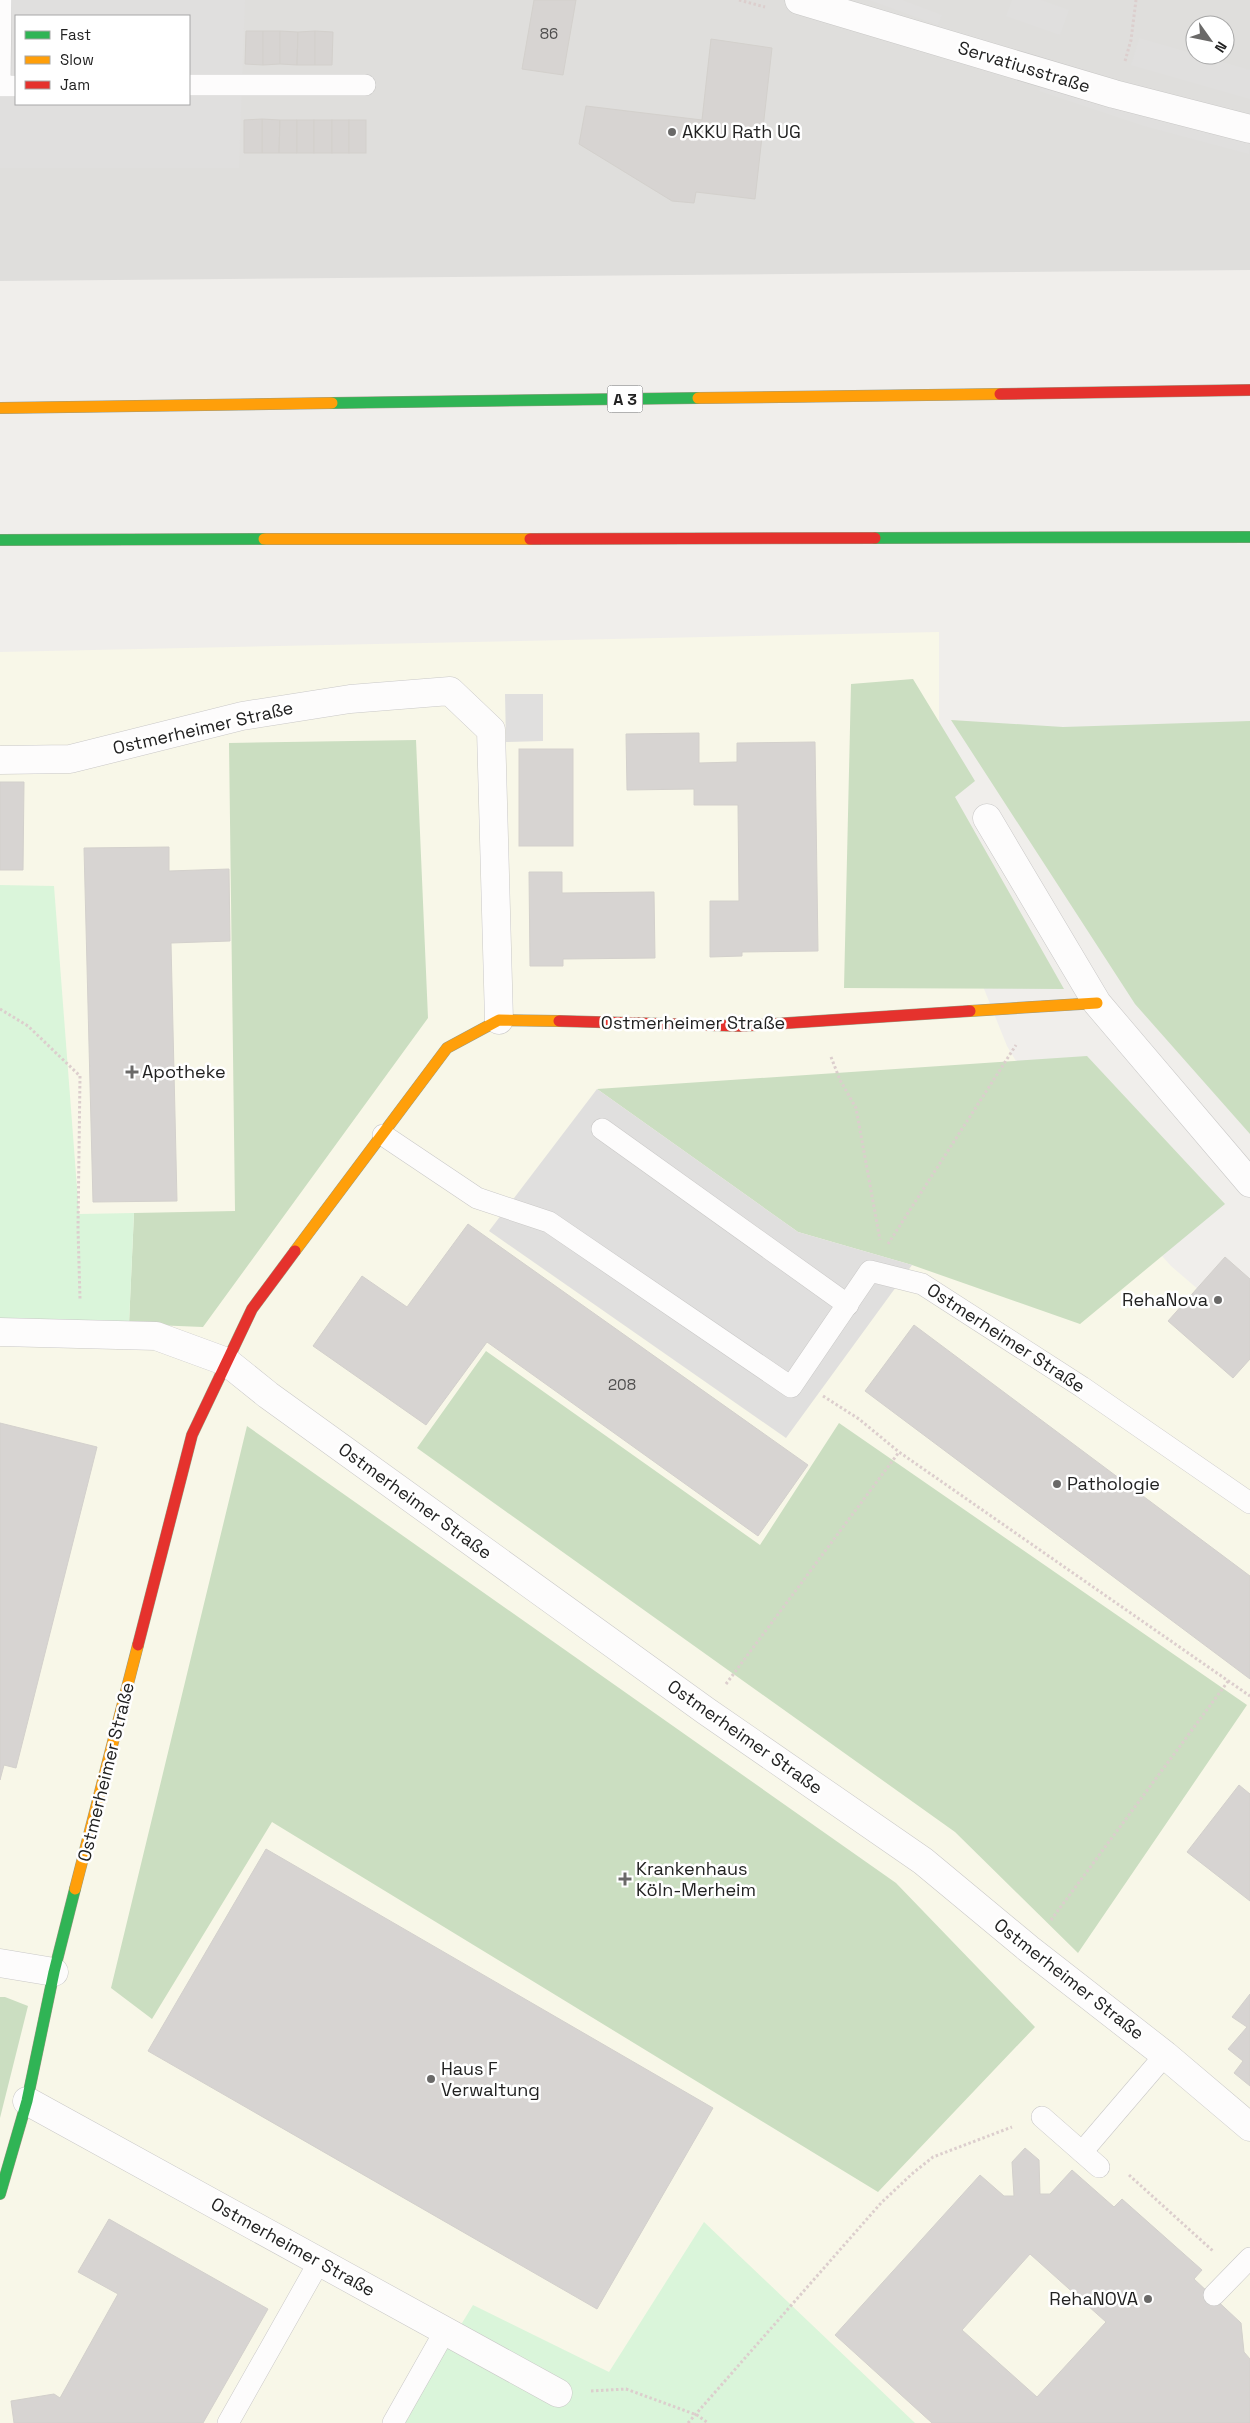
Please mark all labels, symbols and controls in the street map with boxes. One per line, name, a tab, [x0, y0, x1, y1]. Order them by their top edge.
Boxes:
legend	[15, 15, 190, 105]
north arrow	[1185, 15, 1235, 65]
house number: 86	[540, 24, 558, 43]
text: Fast	[60, 25, 91, 44]
street label: Servatiusstraße	[955, 35, 1093, 98]
text: N	[1211, 38, 1231, 56]
text: Slow	[60, 50, 94, 69]
text: Jam	[60, 75, 90, 94]
place label: AKKU Rath UG	[682, 120, 801, 143]
marker: AKKU Rath UG	[666, 126, 678, 138]
road number: A 3	[608, 386, 642, 412]
street label: Ostmerheimer Straße	[111, 696, 295, 759]
street label: Ostmerheimer Straße	[601, 1011, 785, 1034]
place label: Apotheke	[142, 1060, 226, 1083]
marker: Apotheke	[126, 1066, 138, 1078]
street label: Ostmerheimer Straße	[923, 1278, 1090, 1397]
place label: RehaNova	[1122, 1288, 1208, 1311]
marker: RehaNova	[1212, 1294, 1224, 1306]
house number: 208	[608, 1375, 636, 1394]
street label: Ostmerheimer Straße	[334, 1437, 497, 1564]
place label: Pathologie	[1067, 1472, 1160, 1495]
marker: Pathologie	[1051, 1478, 1063, 1490]
street label: Ostmerheimer Straße	[663, 1674, 827, 1799]
street label: Ostmerheimer Straße	[72, 1680, 139, 1864]
place label: Krankenhaus Köln-Merheim	[636, 1857, 756, 1901]
marker: Krankenhaus Köln-Merheim	[618, 1872, 632, 1886]
street label: Ostmerheimer Straße	[990, 1913, 1149, 2044]
place label: Haus F Verwaltung	[441, 2057, 540, 2101]
marker: Haus F Verwaltung	[425, 2073, 437, 2085]
street label: Ostmerheimer Straße	[207, 2192, 379, 2301]
place label: RehaNOVA	[1049, 2287, 1138, 2310]
marker: RehaNOVA	[1142, 2293, 1154, 2305]

